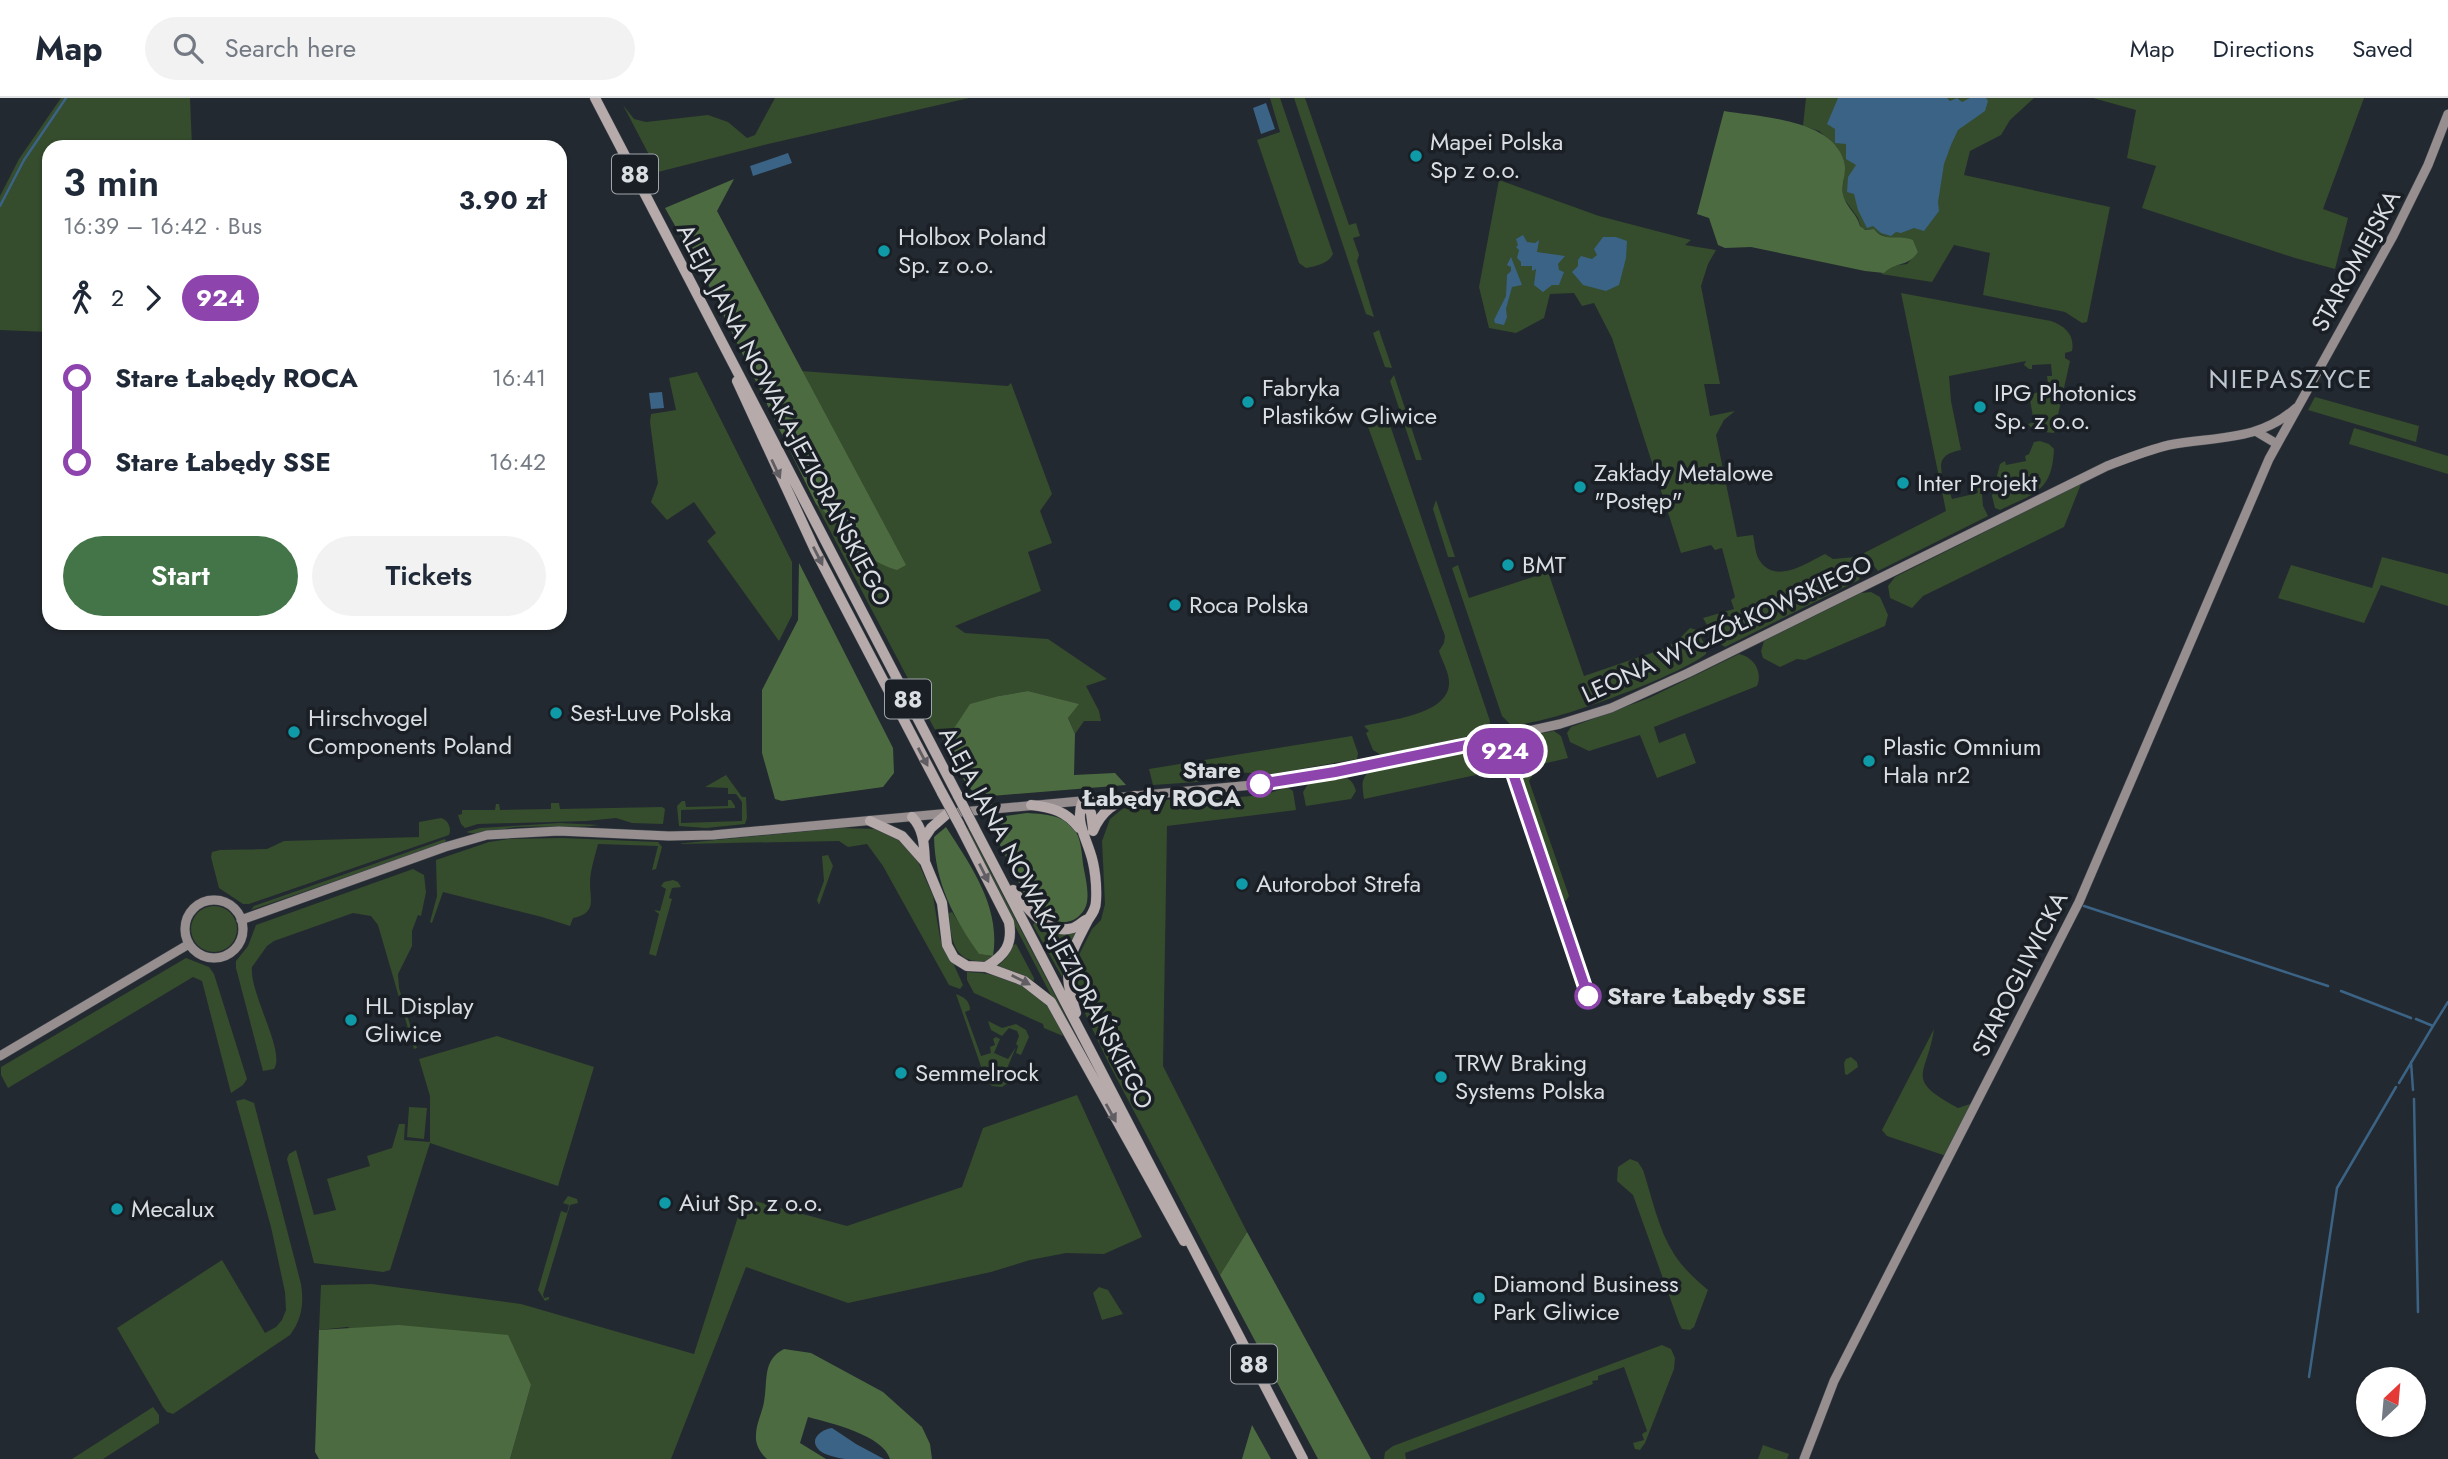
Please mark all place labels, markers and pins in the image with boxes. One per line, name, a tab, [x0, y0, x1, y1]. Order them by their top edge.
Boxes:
place label: Mapei Polska Sp z o.o.	[1430, 124, 1563, 187]
marker: Mapei Polska Sp z o.o.	[1408, 148, 1424, 164]
place label: Holbox Poland Sp. z o.o.	[898, 219, 1046, 282]
marker: Holbox Poland Sp. z o.o.	[876, 243, 892, 259]
place label: Fabryka Plastików Gliwice	[1262, 370, 1437, 433]
place label: IPG Photonics Sp. z o.o.	[1994, 375, 2137, 438]
marker: Fabryka Plastików Gliwice	[1240, 394, 1256, 410]
marker: IPG Photonics Sp. z o.o.	[1972, 399, 1988, 415]
place label: Zakłady Metalowe "Postęp"	[1594, 455, 1773, 518]
place label: Inter Projekt	[1917, 465, 2038, 500]
marker: Inter Projekt	[1895, 475, 1911, 491]
marker: Zakłady Metalowe "Postęp"	[1572, 479, 1588, 495]
place label: BMT	[1522, 547, 1566, 582]
marker: BMT	[1500, 557, 1516, 573]
place label: Roca Polska	[1189, 587, 1309, 622]
marker: Roca Polska	[1167, 597, 1183, 613]
place label: Sest-Luve Polska	[570, 695, 732, 730]
place label: Hirschvogel Components Poland	[308, 700, 512, 763]
marker: Sest-Luve Polska	[548, 705, 564, 721]
marker: Hirschvogel Components Poland	[286, 724, 302, 740]
place label: Plastic Omnium Hala nr2	[1883, 729, 2041, 792]
place label: Stare Łabędy ROCA	[1082, 752, 1241, 815]
marker: Plastic Omnium Hala nr2	[1861, 753, 1877, 769]
marker: Stare Łabędy ROCA	[1247, 771, 1273, 797]
place label: Autorobot Strefa	[1256, 866, 1421, 901]
marker: Autorobot Strefa	[1234, 876, 1250, 892]
place label: Stare Łabędy SSE	[1607, 978, 1806, 1013]
marker: Stare Łabędy SSE	[1575, 983, 1601, 1009]
place label: HL Display Gliwice	[365, 988, 474, 1051]
marker: HL Display Gliwice	[343, 1012, 359, 1028]
place label: TRW Braking Systems Polska	[1455, 1045, 1605, 1108]
place label: Semmelrock	[915, 1055, 1039, 1090]
marker: Semmelrock	[893, 1065, 909, 1081]
marker: TRW Braking Systems Polska	[1433, 1069, 1449, 1085]
place label: Aiut Sp. z o.o.	[679, 1185, 823, 1220]
place label: Mecalux	[131, 1191, 215, 1226]
marker: Aiut Sp. z o.o.	[657, 1195, 673, 1211]
marker: Mecalux	[109, 1201, 125, 1217]
place label: Diamond Business Park Gliwice	[1493, 1266, 1679, 1329]
marker: Diamond Business Park Gliwice	[1471, 1290, 1487, 1306]

